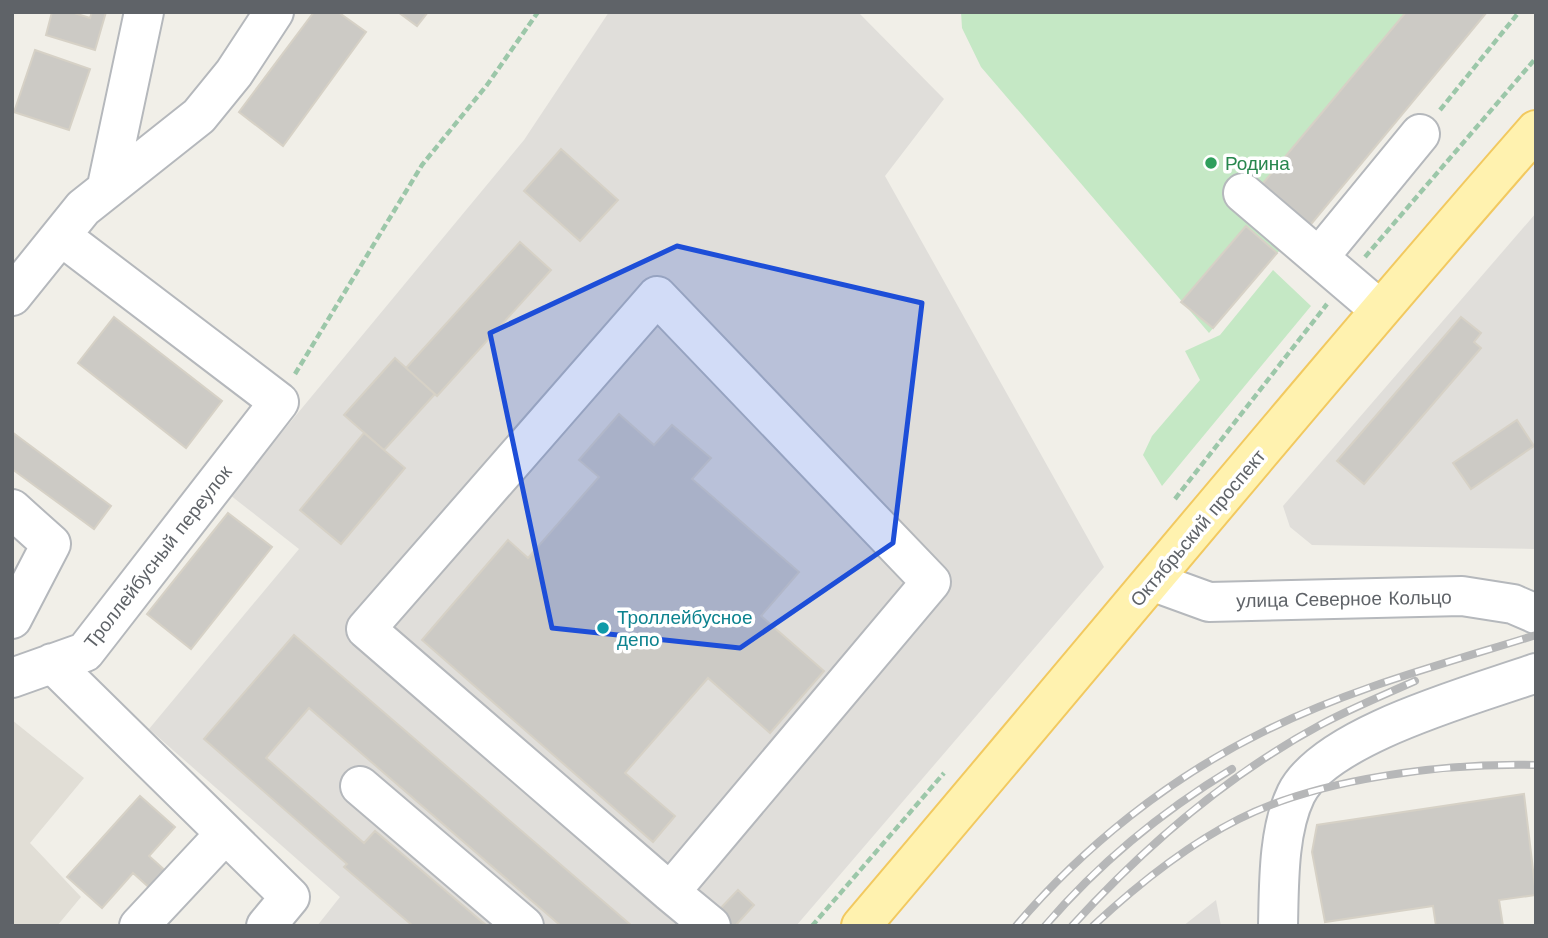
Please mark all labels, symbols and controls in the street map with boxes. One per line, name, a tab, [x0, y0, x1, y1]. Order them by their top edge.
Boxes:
place label: Родина	[1225, 152, 1290, 175]
marker: Родина	[1203, 155, 1219, 171]
street label: Октябрьский проспект	[1125, 444, 1271, 611]
street label: Троллейбусный переулок	[79, 460, 237, 653]
street label: улица Северное Кольцо	[1236, 586, 1452, 612]
place label: Троллейбусное депо	[617, 606, 753, 651]
marker: Троллейбусное депо	[595, 620, 611, 636]

